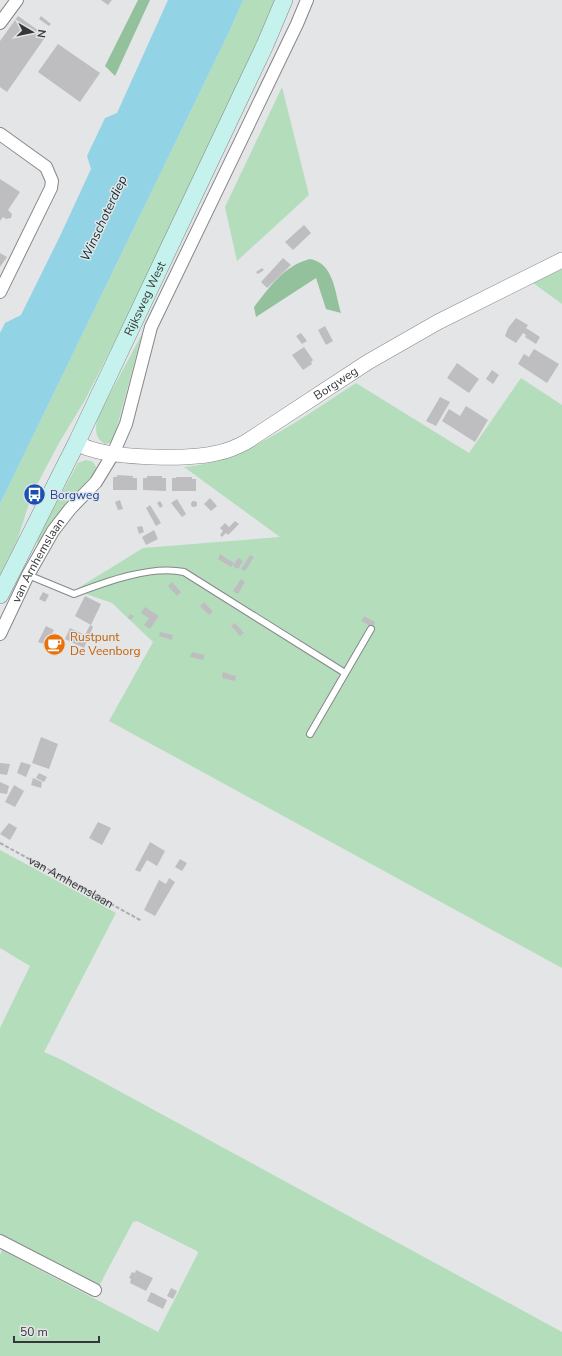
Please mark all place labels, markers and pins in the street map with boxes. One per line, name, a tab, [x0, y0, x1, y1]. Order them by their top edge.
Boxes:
bus stop icon: Borgweg	[22, 482, 48, 508]
place label: Borgweg	[50, 487, 99, 503]
place label: Rustpunt De Veenborg	[70, 629, 140, 659]
cafe icon: Rustpunt De Veenborg	[42, 631, 68, 657]

